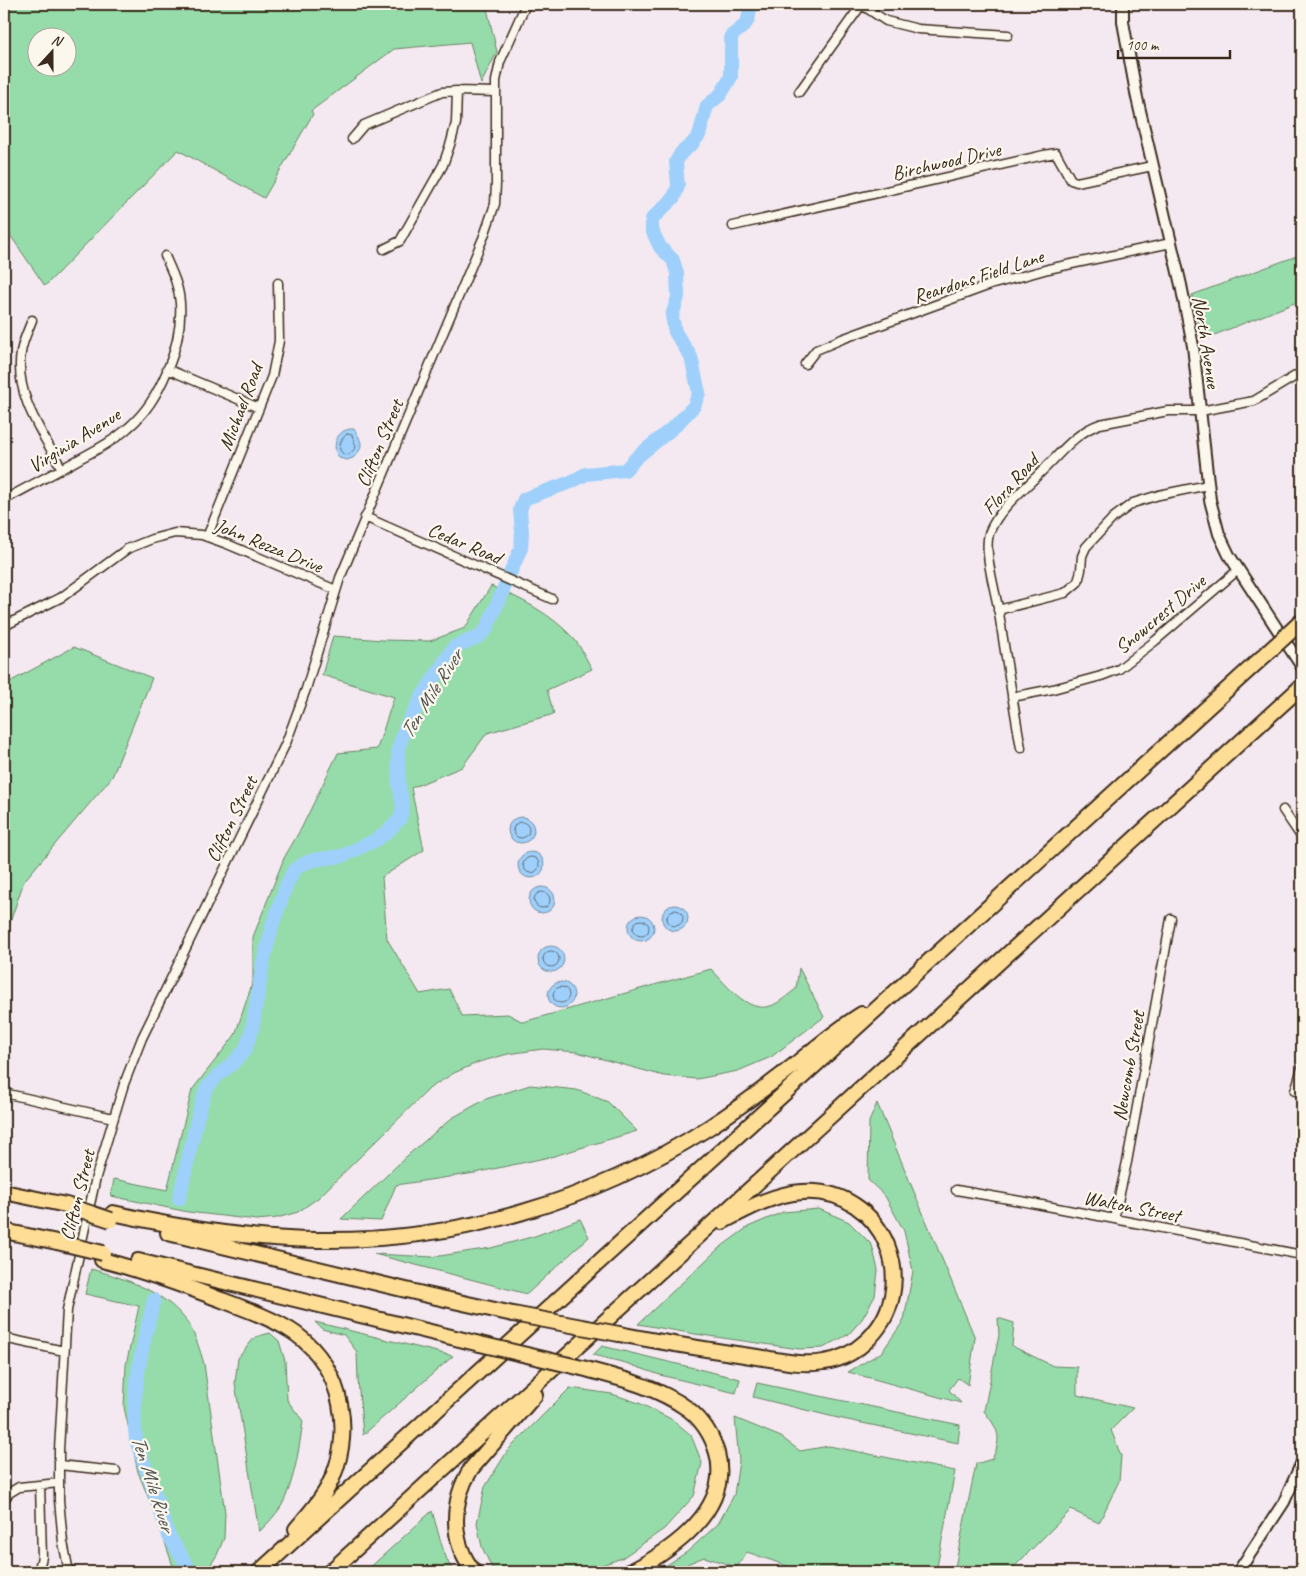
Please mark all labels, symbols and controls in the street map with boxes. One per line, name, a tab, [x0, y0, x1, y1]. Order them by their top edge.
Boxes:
north arrow	[28, 28, 78, 78]
scale bar	[1118, 28, 1231, 60]
text: N	[49, 31, 66, 51]
text: 100 m	[1126, 36, 1160, 55]
street label: Birchwood Drive	[889, 137, 1004, 186]
street label: Reardons Field Lane	[910, 243, 1048, 309]
street label: North Avenue	[1187, 294, 1226, 391]
street label: Michael Road	[213, 357, 270, 454]
street label: Clifton Street	[350, 394, 410, 491]
street label: Virginia Avenue	[24, 402, 126, 479]
street label: Flora Road	[976, 446, 1046, 520]
street label: John Rezza Drive	[210, 512, 328, 579]
street label: Cedar Road	[424, 517, 508, 571]
street label: Snowcrest Drive	[1110, 568, 1212, 660]
water label: Ten Mile River	[394, 641, 471, 743]
street label: Clifton Street	[200, 770, 264, 866]
street label: Newcomb Street	[1107, 1007, 1151, 1123]
street label: Clifton Street	[54, 1145, 101, 1243]
street label: Walton Street	[1082, 1185, 1186, 1229]
water label: Ten Mile River	[125, 1432, 182, 1538]

